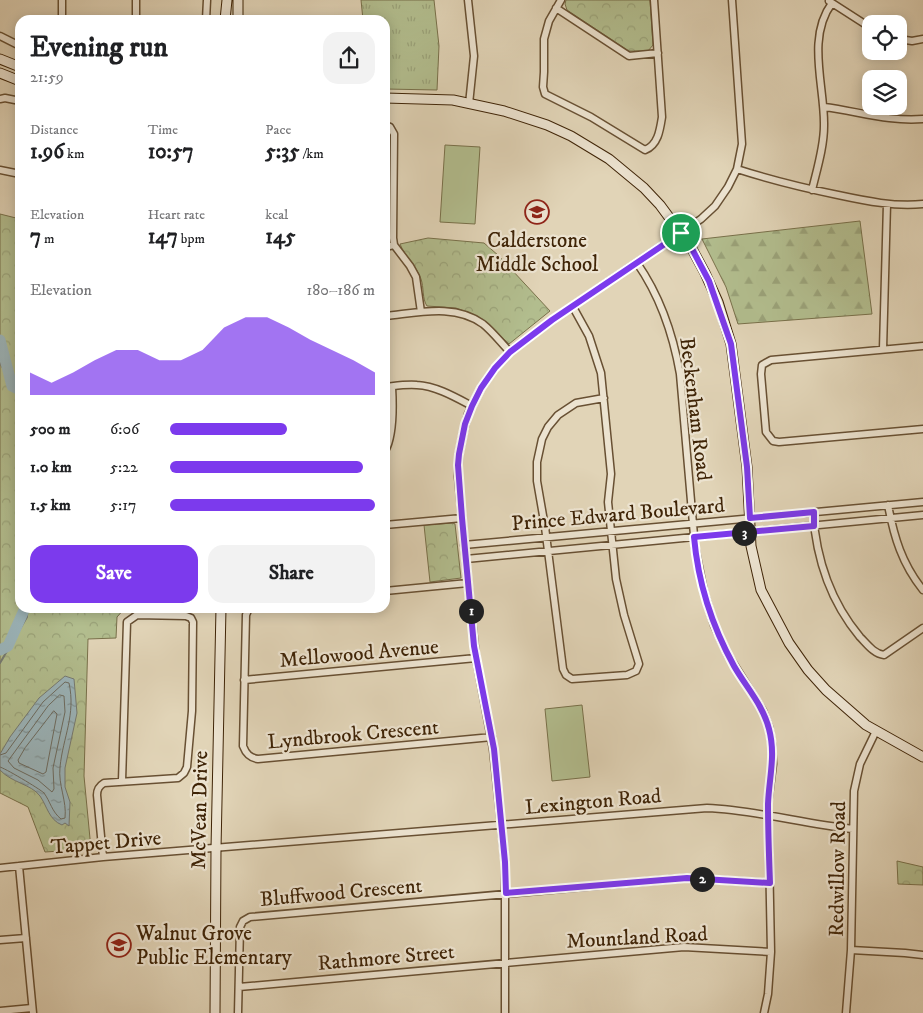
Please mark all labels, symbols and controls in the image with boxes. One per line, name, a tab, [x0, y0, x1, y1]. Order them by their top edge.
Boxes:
map controls	[862, 15, 907, 115]
button: locate	[862, 15, 907, 60]
text: Evening run	[30, 30, 168, 65]
button: share	[323, 32, 375, 84]
text: 21:59	[30, 67, 64, 87]
button: layers	[862, 70, 907, 115]
text: Distance	[30, 121, 78, 139]
text: Time	[148, 121, 178, 139]
text: Pace	[265, 121, 291, 139]
text: 1.96	[30, 139, 64, 165]
text: 10:57	[148, 139, 194, 165]
text: 5:35	[265, 139, 300, 165]
text: km	[64, 145, 85, 163]
text: /km	[300, 145, 324, 163]
school or university icon: Calderstone Middle School	[524, 199, 550, 225]
text: Elevation	[30, 206, 84, 224]
text: Heart rate	[148, 206, 205, 224]
text: kcal	[265, 206, 288, 224]
pin	[660, 212, 702, 254]
icon: arrive	[667, 219, 695, 247]
text: 7	[30, 224, 41, 250]
text: 147	[148, 224, 178, 250]
text: 145	[265, 224, 295, 250]
place label: Calderstone Middle School	[476, 228, 599, 278]
text: m	[41, 230, 55, 248]
text: bpm	[178, 230, 205, 248]
text: Elevation	[30, 280, 92, 300]
text: 180–186 m	[306, 280, 375, 300]
street label: Beckenham Road	[673, 336, 717, 483]
text: 500 m	[30, 419, 71, 439]
text: 6:06	[110, 419, 139, 439]
text: 1.0 km	[30, 457, 72, 477]
text: 5:22	[110, 457, 138, 477]
street label: Prince Edward Boulevard	[510, 493, 726, 537]
text: 1.5 km	[30, 495, 71, 515]
text: 5:17	[110, 495, 136, 515]
pin: 3	[732, 520, 756, 546]
text: 3	[742, 524, 747, 542]
button: Save	[30, 545, 198, 603]
button: Share	[208, 545, 375, 603]
pin: 1	[458, 598, 484, 624]
text: 1	[469, 602, 474, 620]
street label: Mellowood Avenue	[278, 634, 440, 674]
street label: Lyndbrook Crescent	[266, 715, 440, 755]
street label: McVean Drive	[186, 750, 214, 870]
street label: Lexington Road	[524, 783, 663, 821]
street label: Redwillow Road	[824, 800, 852, 937]
street label: Tappet Drive	[50, 825, 163, 861]
pin: 2	[690, 866, 714, 892]
text: 2	[699, 870, 706, 888]
street label: Bluffwood Crescent	[259, 873, 424, 913]
place label: Walnut Grove Public Elementary	[135, 921, 293, 971]
street label: Mountland Road	[566, 921, 709, 955]
school or university icon: Walnut Grove Public Elementary	[106, 932, 132, 958]
street label: Rathmore Street	[317, 939, 456, 977]

